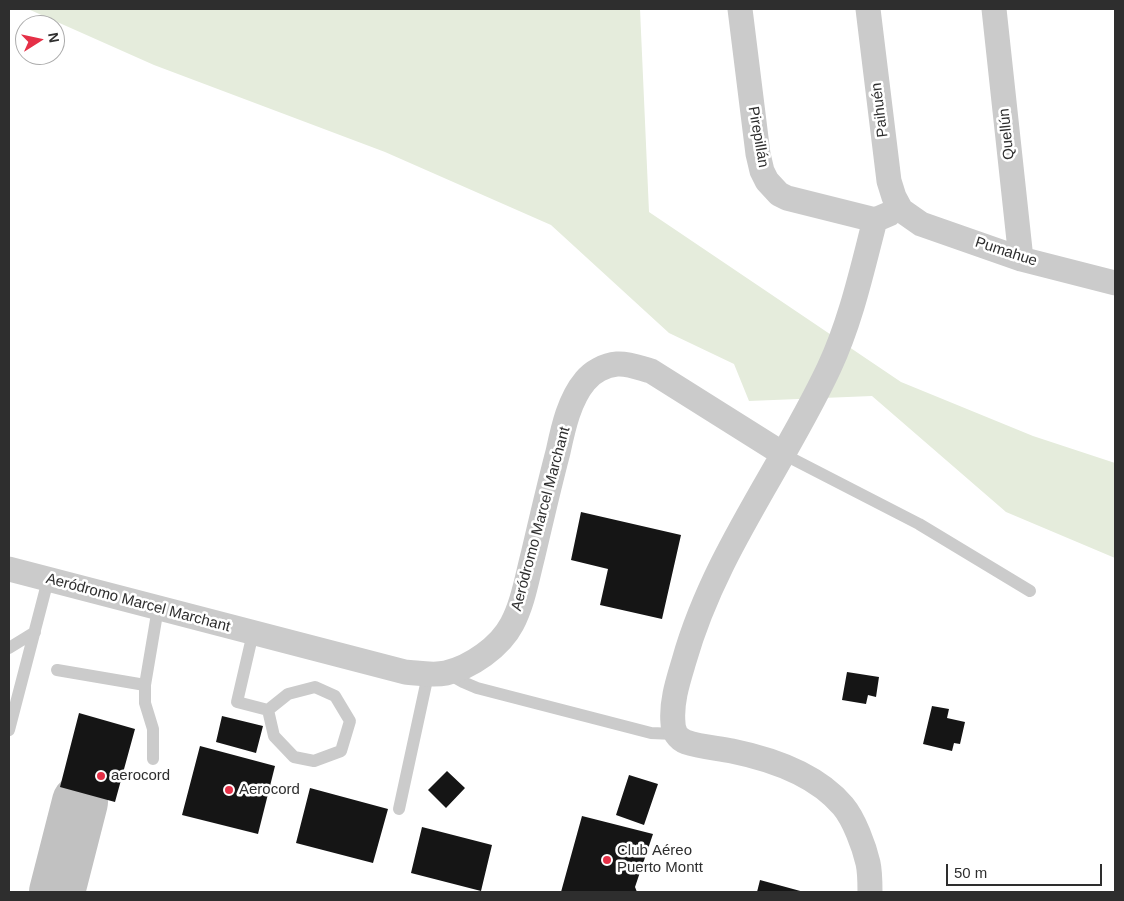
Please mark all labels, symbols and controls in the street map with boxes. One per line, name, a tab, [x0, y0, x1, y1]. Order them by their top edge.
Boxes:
north arrow	[15, 15, 65, 65]
text: N	[45, 31, 63, 44]
street label: Paihuén	[868, 82, 892, 138]
street label: Pirepillán	[744, 105, 772, 169]
street label: Quellún	[995, 107, 1019, 161]
street label: Pumahue	[973, 234, 1039, 270]
street label: Aeródromo Marcel Marchant	[508, 425, 574, 613]
street label: Aeródromo Marcel Marchant	[44, 570, 232, 636]
place label: aerocord	[111, 767, 170, 785]
marker: aerocord	[95, 770, 107, 782]
place label: Aerocord	[239, 781, 300, 799]
marker: Aerocord	[223, 784, 235, 796]
place label: Club Aéreo Puerto Montt	[617, 842, 703, 877]
marker: Club Aéreo Puerto Montt	[601, 854, 613, 866]
scale bar	[949, 854, 1105, 886]
text: 50 m	[954, 864, 987, 881]

